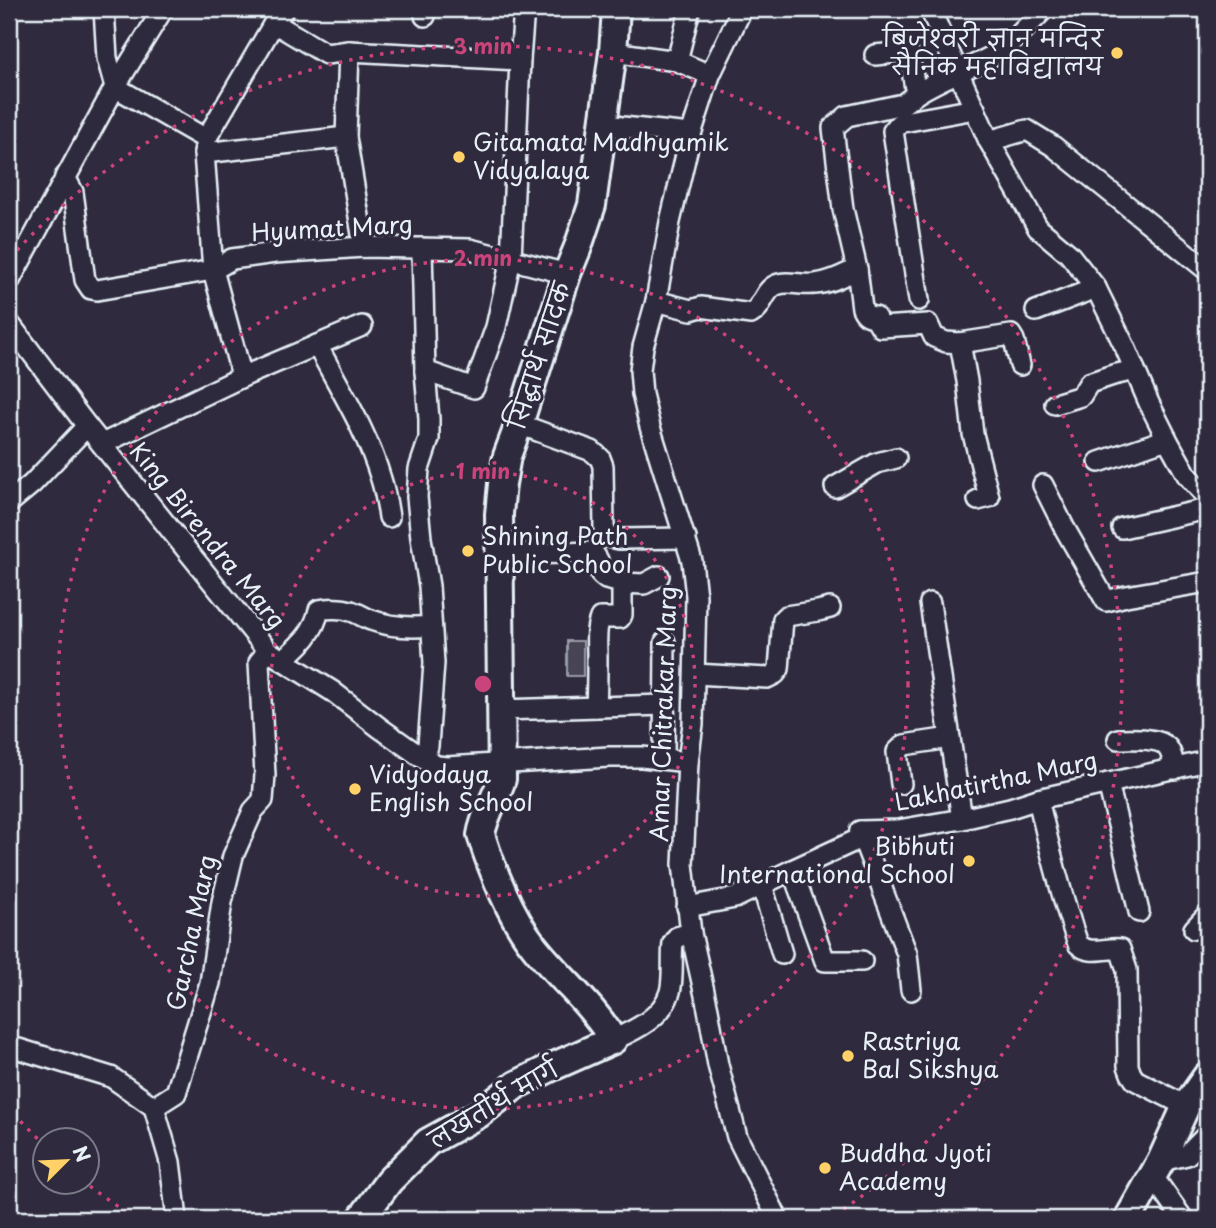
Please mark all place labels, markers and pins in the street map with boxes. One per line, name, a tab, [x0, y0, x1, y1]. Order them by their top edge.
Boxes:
place label: बिजेश्वरी ज्ञान मन्दिर सैनिक महाविद्यालय	[880, 19, 1105, 83]
marker: बिजेश्वरी ज्ञान मन्दिर सैनिक महाविद्यालय	[1109, 45, 1125, 61]
place label: Gitamata Madhyamik Vidyalaya	[473, 123, 729, 187]
marker: Gitamata Madhyamik Vidyalaya	[451, 149, 467, 165]
place label: Shining Path Public School	[482, 517, 632, 581]
marker: Shining Path Public School	[460, 543, 476, 559]
centre of rings	[471, 672, 495, 696]
place label: Vidyodaya English School	[369, 755, 533, 819]
marker: Vidyodaya English School	[347, 781, 363, 797]
place label: Bibhuti International School	[719, 827, 955, 891]
marker: Bibhuti International School	[961, 853, 977, 869]
place label: Rastriya Bal Sikshya	[862, 1022, 998, 1086]
marker: Rastriya Bal Sikshya	[840, 1048, 856, 1064]
place label: Buddha Jyoti Academy	[839, 1134, 992, 1198]
marker: Buddha Jyoti Academy	[817, 1160, 833, 1176]

